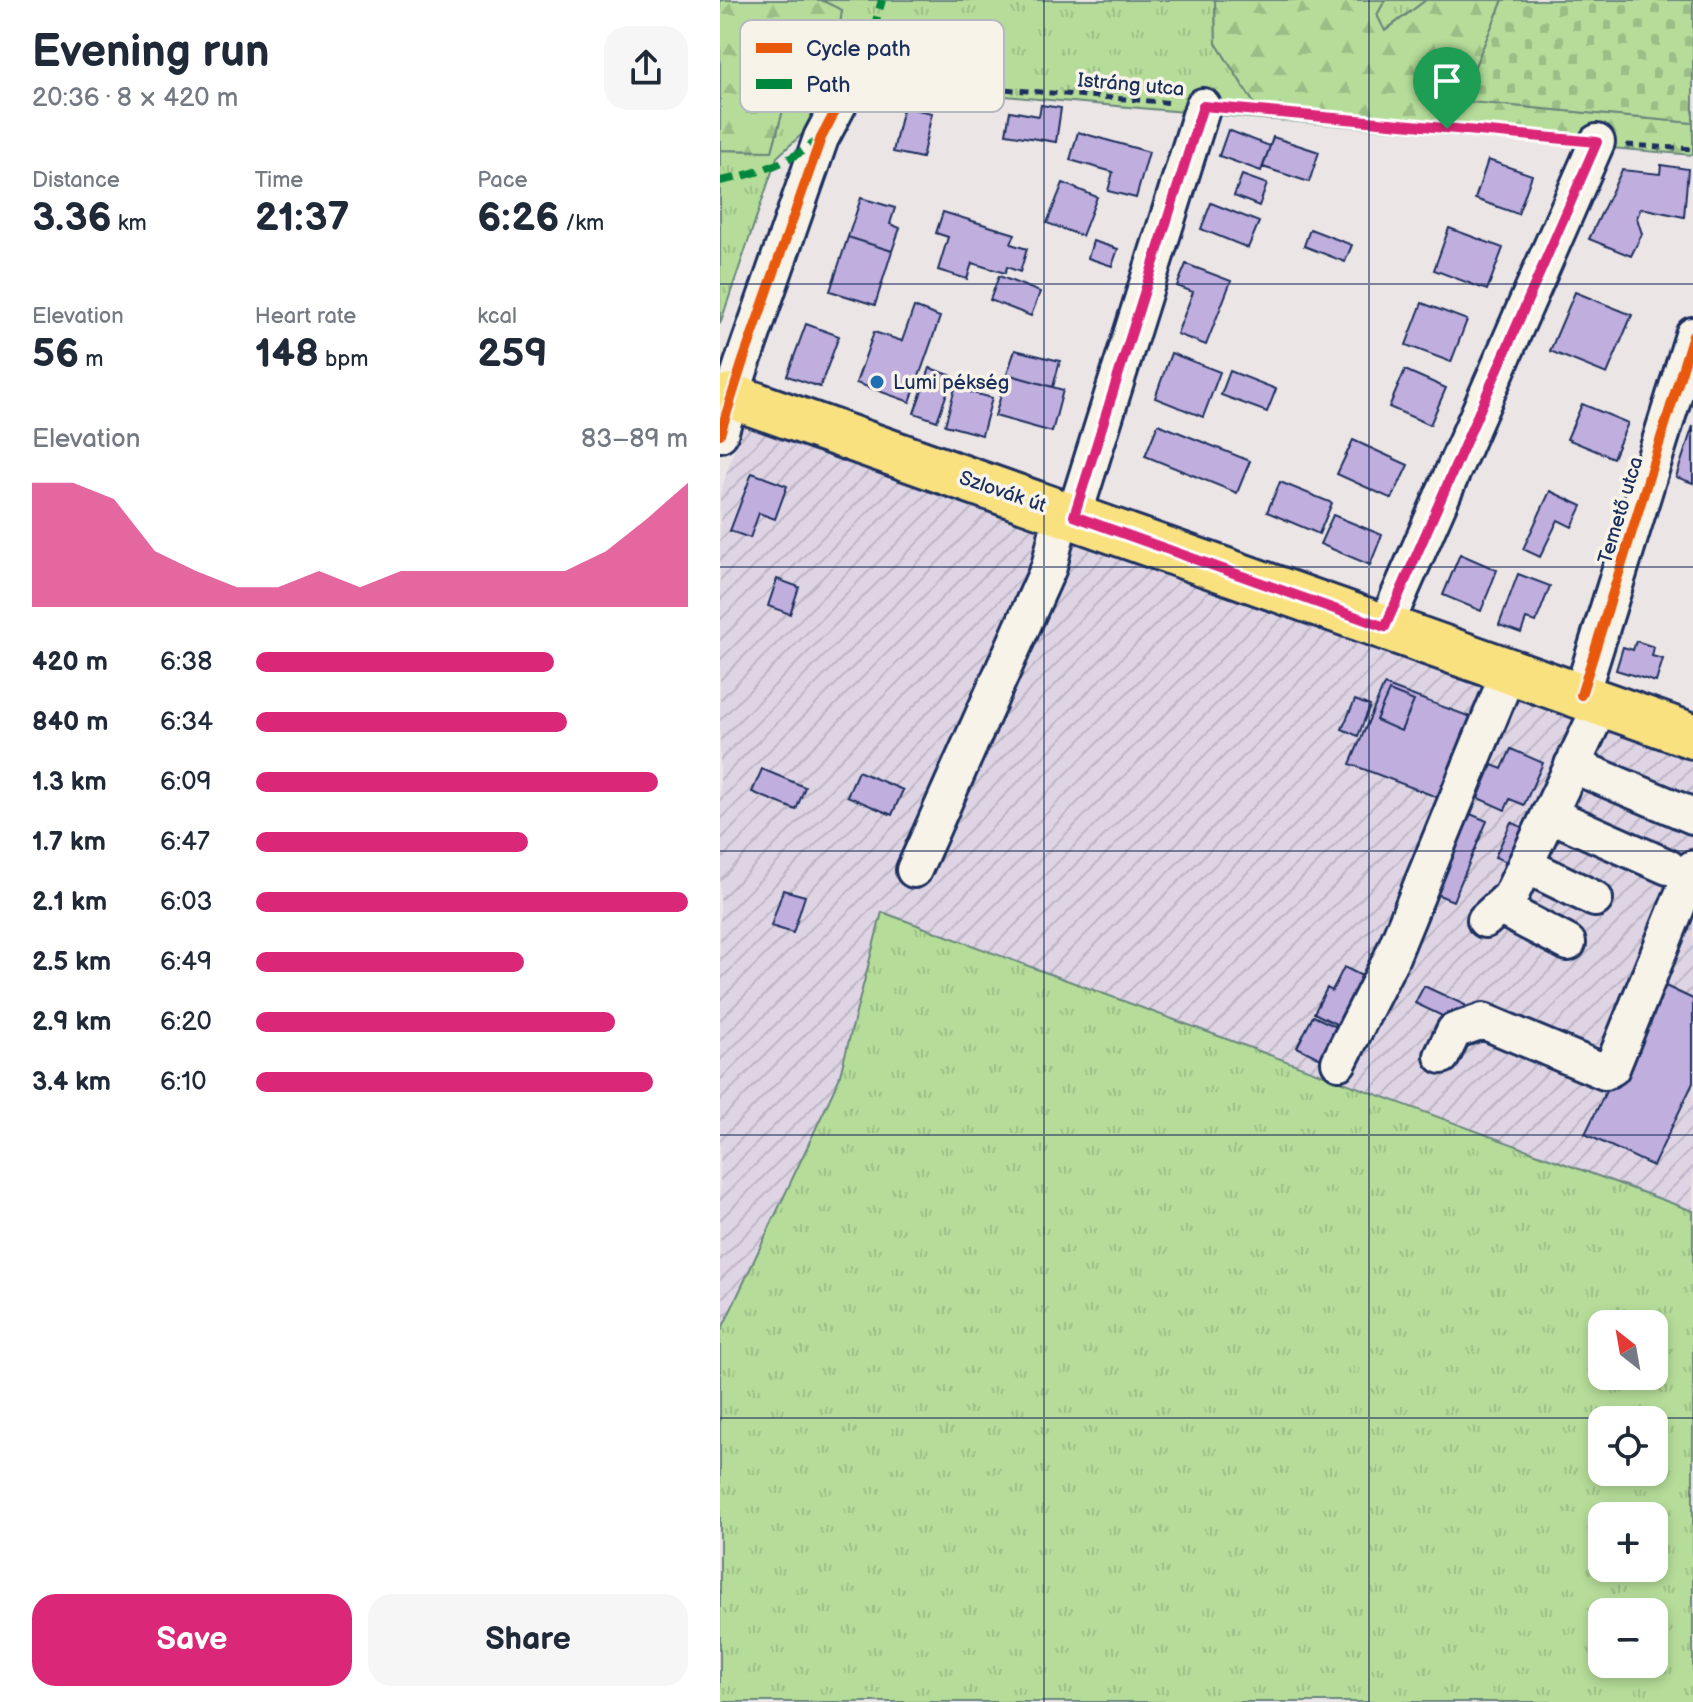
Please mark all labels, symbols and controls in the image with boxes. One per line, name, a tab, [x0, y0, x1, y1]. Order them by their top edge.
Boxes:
legend	[740, 20, 1004, 112]
text: Evening run	[32, 26, 269, 79]
button: share	[604, 26, 688, 110]
text: Cycle path	[806, 36, 911, 63]
pin	[1413, 47, 1481, 129]
icon: arrive	[1425, 59, 1469, 103]
street label: Istráng utca	[1076, 68, 1185, 102]
text: Path	[806, 72, 850, 99]
text: 20:36 · 8 × 420 m	[32, 83, 238, 114]
text: Distance	[32, 167, 120, 194]
text: Time	[255, 167, 303, 194]
text: Pace	[477, 167, 528, 194]
text: 3.36	[32, 194, 112, 242]
text: 21:37	[255, 194, 350, 242]
text: 6:26	[477, 194, 559, 242]
text: km	[112, 210, 147, 237]
text: /km	[559, 210, 604, 237]
text: Elevation	[32, 303, 124, 330]
text: Heart rate	[255, 303, 356, 330]
text: kcal	[477, 303, 517, 330]
text: 56	[32, 330, 79, 378]
text: 148	[255, 330, 319, 378]
text: 259	[477, 330, 548, 378]
text: m	[79, 346, 103, 373]
text: bpm	[319, 346, 368, 373]
place label: Lumi pékség	[893, 371, 1009, 395]
marker: Lumi pékség	[868, 373, 886, 391]
text: Elevation	[32, 424, 140, 455]
text: 83–89 m	[581, 424, 688, 455]
street label: Temető utca	[1593, 454, 1649, 567]
street label: Szlovák út	[956, 466, 1049, 518]
text: 420 m	[32, 647, 108, 678]
text: 6:38	[160, 647, 212, 678]
text: 840 m	[32, 707, 108, 738]
text: 6:34	[160, 707, 213, 738]
text: 1.3 km	[32, 767, 107, 798]
text: 6:09	[160, 767, 211, 798]
text: 1.7 km	[32, 827, 106, 858]
text: 6:47	[160, 827, 210, 858]
text: 2.1 km	[32, 887, 107, 918]
text: 6:03	[160, 887, 212, 918]
text: 2.5 km	[32, 947, 111, 978]
text: 6:49	[160, 947, 212, 978]
text: 2.9 km	[32, 1007, 111, 1038]
text: 6:20	[160, 1007, 212, 1038]
text: 3.4 km	[32, 1067, 111, 1098]
text: 6:10	[160, 1067, 207, 1098]
north arrow	[1588, 1310, 1668, 1390]
map controls	[1588, 1310, 1668, 1678]
button: locate	[1588, 1406, 1668, 1486]
button: +	[1588, 1502, 1668, 1582]
button: Save	[32, 1594, 352, 1686]
button: Share	[368, 1594, 688, 1686]
button: −	[1588, 1598, 1668, 1678]

